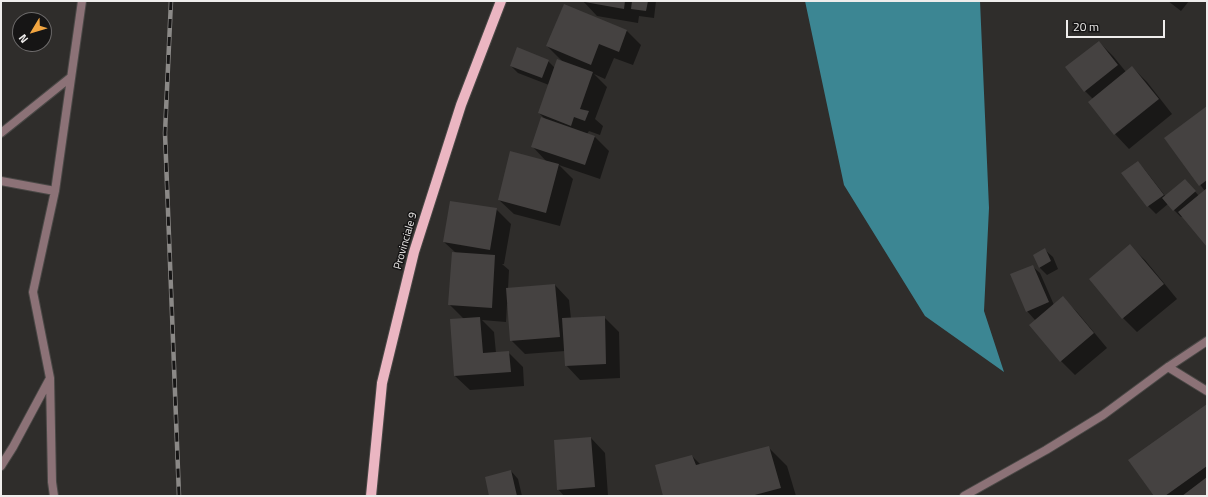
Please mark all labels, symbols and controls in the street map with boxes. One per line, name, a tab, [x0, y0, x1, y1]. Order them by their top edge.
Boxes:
north arrow	[12, 12, 52, 52]
scale bar	[1068, 12, 1167, 38]
text: 20 m	[1073, 17, 1099, 36]
text: N	[15, 31, 32, 47]
street label: Provinciale 9	[392, 211, 420, 271]

